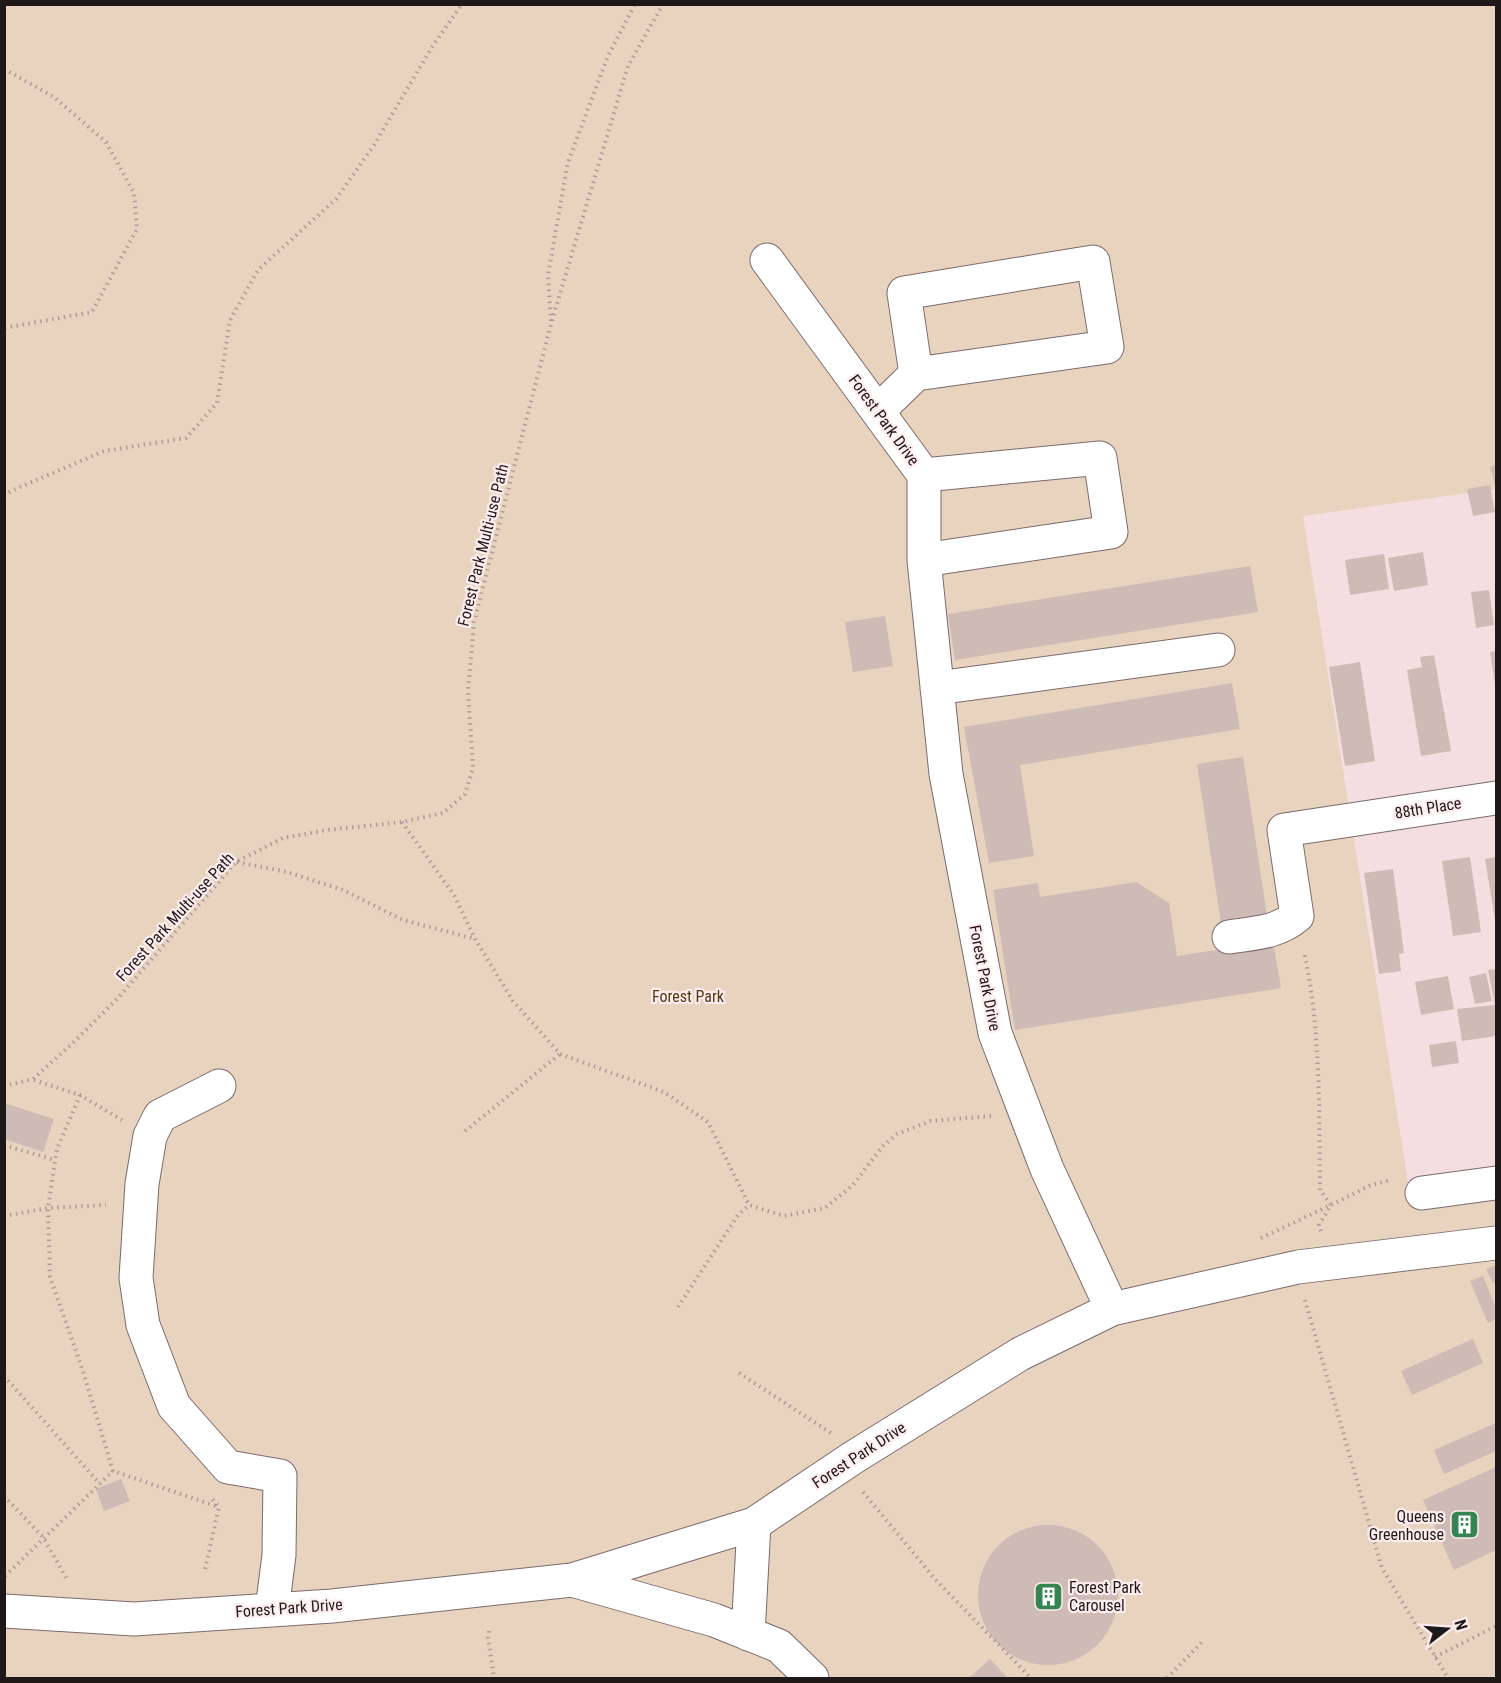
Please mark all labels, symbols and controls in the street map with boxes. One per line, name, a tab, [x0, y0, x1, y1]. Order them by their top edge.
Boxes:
street label: Forest Park Drive	[845, 371, 923, 469]
street label: Forest Park Multi-use Path	[454, 462, 512, 628]
street label: 88th Place	[1393, 793, 1463, 823]
street label: Forest Park Multi-use Path	[112, 849, 238, 985]
street label: Forest Park Drive	[965, 923, 1005, 1033]
park label: Forest Park	[652, 987, 725, 1006]
street label: Forest Park Drive	[809, 1418, 909, 1492]
place label: Queens Greenhouse	[1369, 1507, 1444, 1544]
building icon: Queens Greenhouse	[1449, 1509, 1481, 1541]
place label: Forest Park Carousel	[1069, 1578, 1142, 1615]
building icon: Forest Park Carousel	[1032, 1580, 1064, 1612]
street label: Forest Park Drive	[235, 1595, 343, 1621]
north arrow	[1417, 1599, 1477, 1659]
text: N	[1450, 1617, 1471, 1632]

